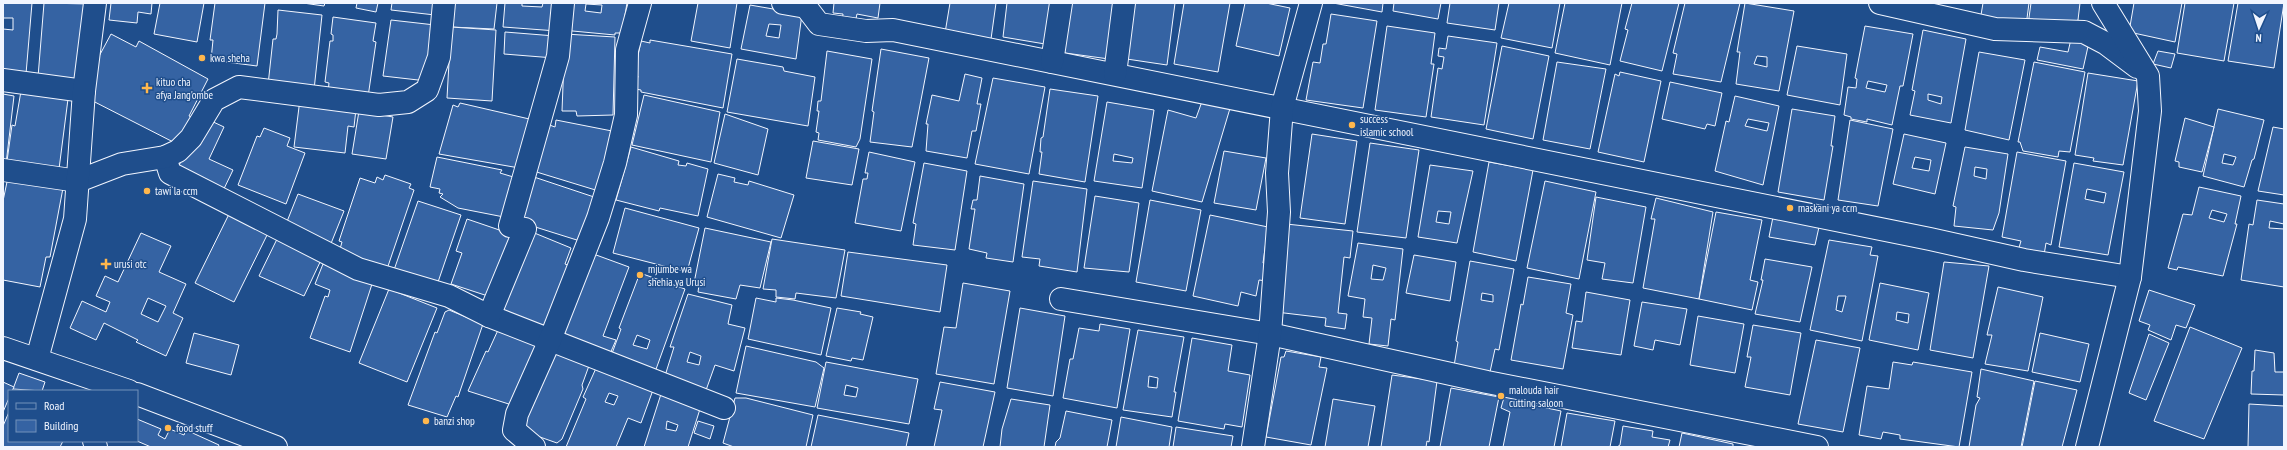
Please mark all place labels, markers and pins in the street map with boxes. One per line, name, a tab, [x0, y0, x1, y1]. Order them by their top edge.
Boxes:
place label: kwa sheha	[210, 51, 250, 65]
marker: kwa sheha	[197, 53, 207, 63]
place label: kituo cha afya Jang'ombe	[156, 75, 214, 102]
marker: kituo cha afya Jang'ombe	[141, 82, 153, 94]
place label: success islamic school	[1360, 112, 1414, 139]
marker: success islamic school	[1347, 120, 1357, 130]
place label: tawi la ccm	[155, 184, 198, 198]
marker: tawi la ccm	[142, 186, 152, 196]
place label: maskani ya ccm	[1798, 201, 1857, 215]
marker: maskani ya ccm	[1785, 203, 1795, 213]
place label: urusi otc	[114, 257, 147, 271]
marker: urusi otc	[101, 259, 111, 269]
place label: mjumbe wa shehia ya Urusi	[648, 262, 706, 289]
marker: mjumbe wa shehia ya Urusi	[635, 270, 645, 280]
place label: malouda hair cutting saloon	[1509, 383, 1563, 410]
marker: malouda hair cutting saloon	[1496, 391, 1506, 401]
place label: banzi shop	[434, 414, 475, 428]
marker: banzi shop	[421, 416, 431, 426]
place label: food stuff	[176, 421, 214, 435]
marker: food stuff	[163, 423, 173, 433]

